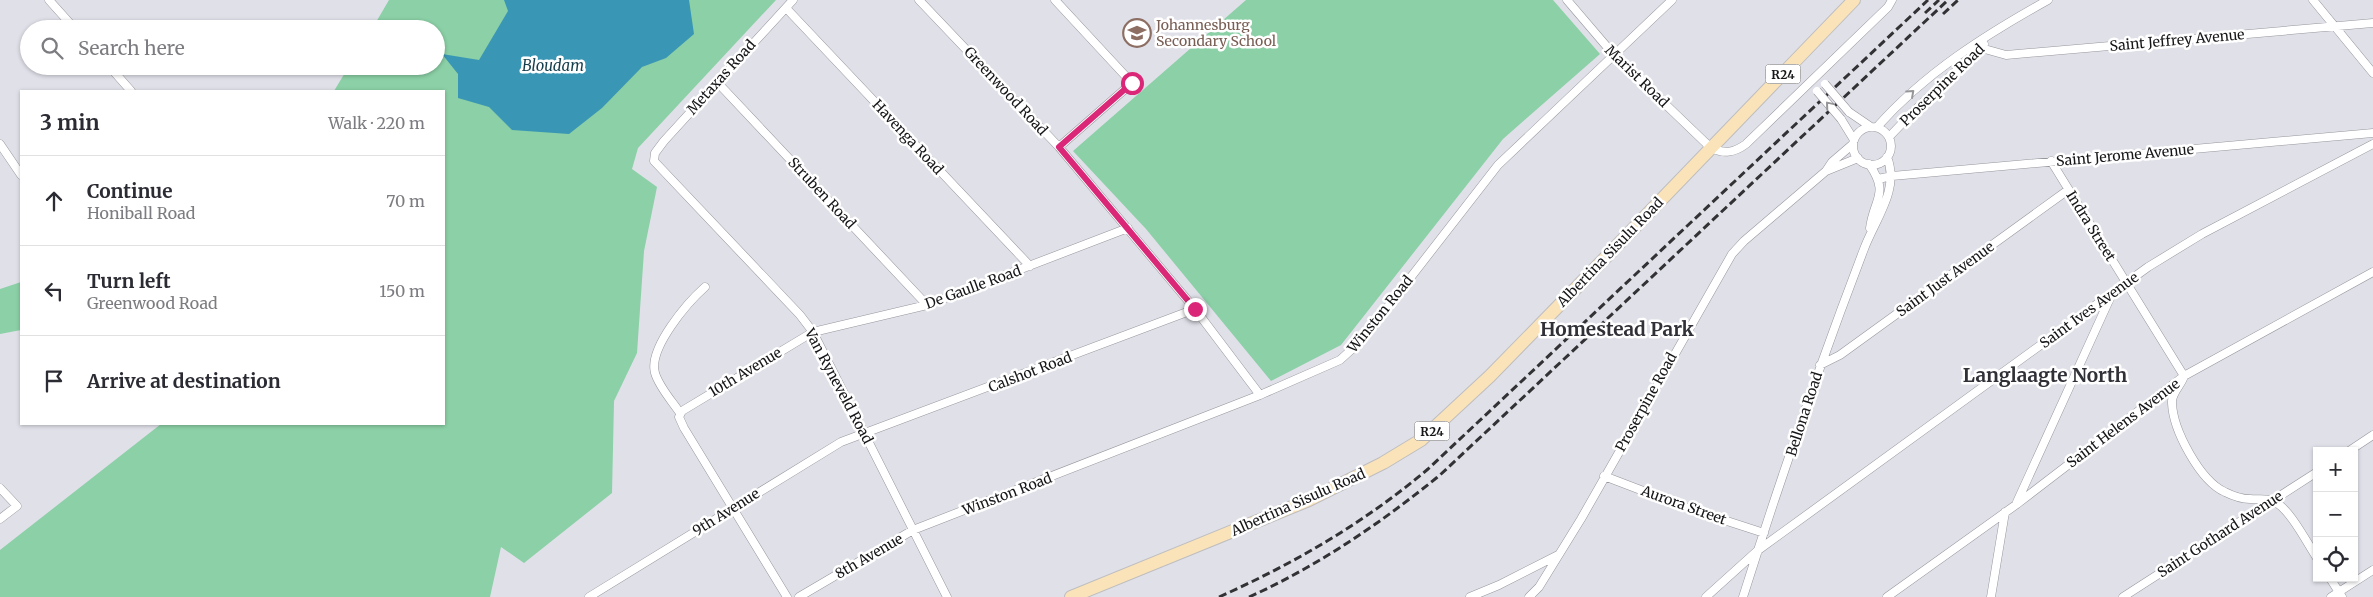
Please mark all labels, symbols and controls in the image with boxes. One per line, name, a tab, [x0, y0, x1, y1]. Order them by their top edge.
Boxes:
place label: Johannesburg Secondary School	[1155, 16, 1277, 50]
school or university icon: Johannesburg Secondary School	[1122, 18, 1152, 48]
search box	[20, 20, 445, 75]
street label: Saint Jeffrey Avenue	[2109, 25, 2245, 55]
icon: search	[38, 34, 66, 62]
text: Search here	[78, 36, 185, 60]
street label: Metaxas Road	[683, 36, 760, 118]
street label: Proserpine Road	[1896, 40, 1988, 130]
street label: Marist Road	[1601, 41, 1673, 111]
street label: Greenwood Road	[960, 43, 1052, 139]
water label: Bloudam	[522, 56, 584, 75]
road number: R24	[1766, 64, 1800, 84]
route start	[1121, 72, 1144, 95]
one-way arrow	[1906, 90, 1915, 99]
street label: Havenga Road	[869, 96, 948, 179]
one-way arrow	[1826, 102, 1834, 111]
text: 3 min	[40, 109, 99, 136]
text: Walk · 220 m	[328, 113, 425, 133]
street label: Saint Jerome Avenue	[2055, 140, 2195, 170]
street label: Struben Road	[784, 153, 860, 233]
text: Continue	[87, 179, 173, 203]
icon: ahead	[40, 187, 68, 215]
street label: Indra Street	[2062, 187, 2120, 265]
text: 70 m	[386, 191, 425, 211]
street label: Albertina Sisulu Road	[1552, 193, 1667, 311]
text: Honiball Road	[87, 203, 196, 223]
street label: Saint Just Avenue	[1893, 237, 1997, 321]
street label: De Gaulle Road	[922, 261, 1024, 313]
street label: Saint Ives Avenue	[2036, 268, 2142, 352]
text: Turn left	[87, 269, 171, 293]
street label: Winston Road	[1343, 271, 1417, 357]
icon: left	[40, 277, 68, 305]
text: 150 m	[379, 281, 425, 301]
text: Greenwood Road	[87, 293, 218, 313]
route end	[1184, 298, 1207, 321]
district label: Homestead Park	[1540, 317, 1695, 341]
street label: Van Ryneveld Road	[800, 324, 877, 447]
street label: 10th Avenue	[705, 343, 785, 401]
street label: Calshot Road	[986, 348, 1075, 396]
street label: Proserpine Road	[1611, 349, 1681, 455]
district label: Langlaagte North	[1963, 363, 2127, 387]
icon: arrive	[40, 367, 68, 395]
text: Arrive at destination	[87, 369, 281, 393]
street label: Bellona Road	[1782, 369, 1826, 459]
street label: Saint Helens Avenue	[2063, 375, 2183, 471]
road number: R24	[1414, 422, 1450, 441]
map controls	[2313, 447, 2358, 582]
button: +	[2313, 447, 2358, 492]
street label: Albertina Sisulu Road	[1227, 464, 1369, 540]
street label: Winston Road	[959, 468, 1055, 520]
street label: Aurora Street	[1638, 481, 1730, 529]
street label: 9th Avenue	[689, 484, 763, 540]
street label: Saint Gothard Avenue	[2154, 487, 2286, 581]
button: −	[2313, 492, 2358, 537]
street label: 8th Avenue	[832, 529, 906, 583]
button: locate	[2313, 537, 2358, 582]

